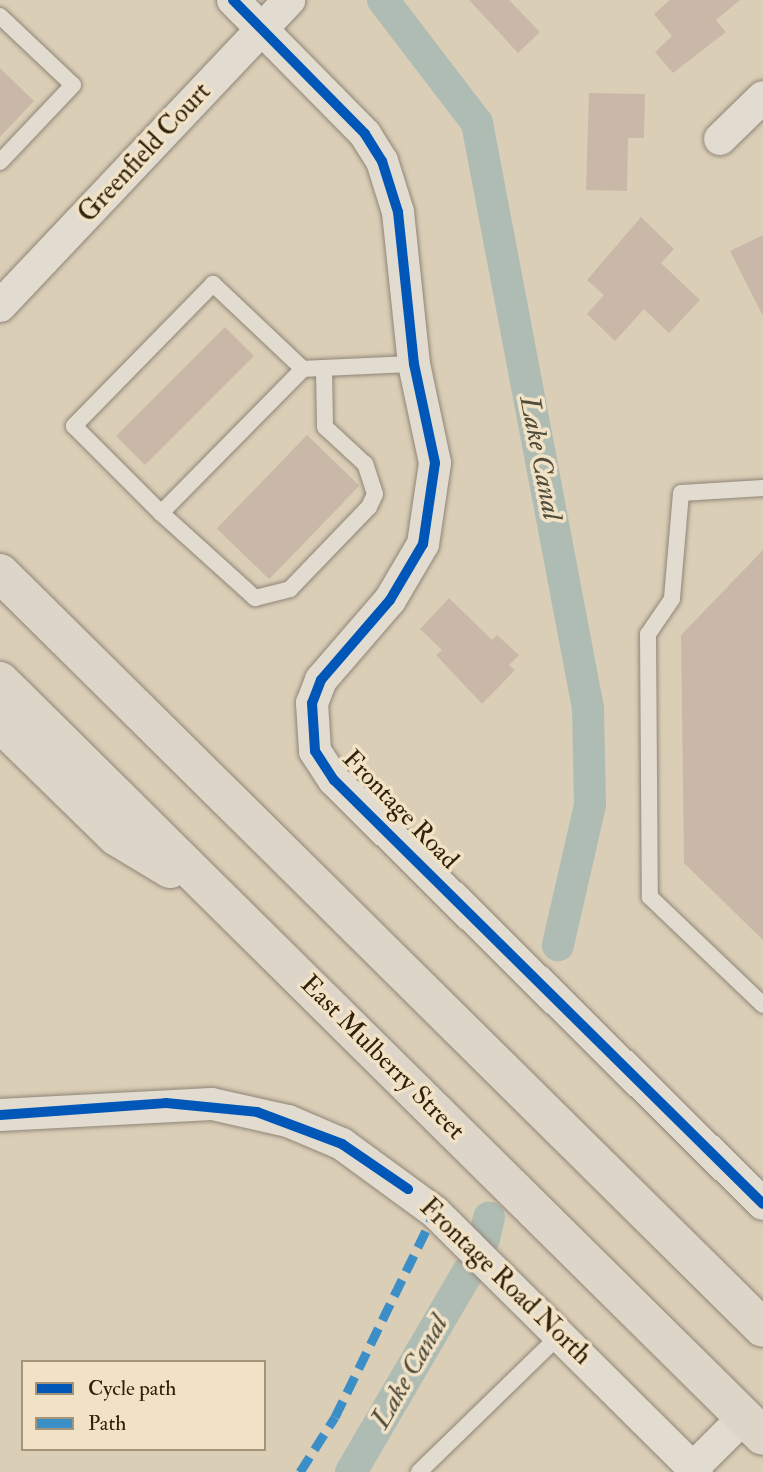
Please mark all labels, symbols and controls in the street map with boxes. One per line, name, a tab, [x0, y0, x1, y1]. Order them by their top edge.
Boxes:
street label: Greenfield Court	[72, 77, 218, 229]
water label: Lake Canal	[512, 393, 568, 523]
street label: Frontage Road	[335, 744, 465, 876]
street label: East Mulberry Street	[293, 969, 471, 1147]
street label: Frontage Road North	[413, 1192, 597, 1372]
water label: Lake Canal	[364, 1309, 456, 1435]
legend	[21, 1360, 266, 1451]
text: Cycle path	[88, 1375, 176, 1402]
text: Path	[88, 1410, 126, 1437]

